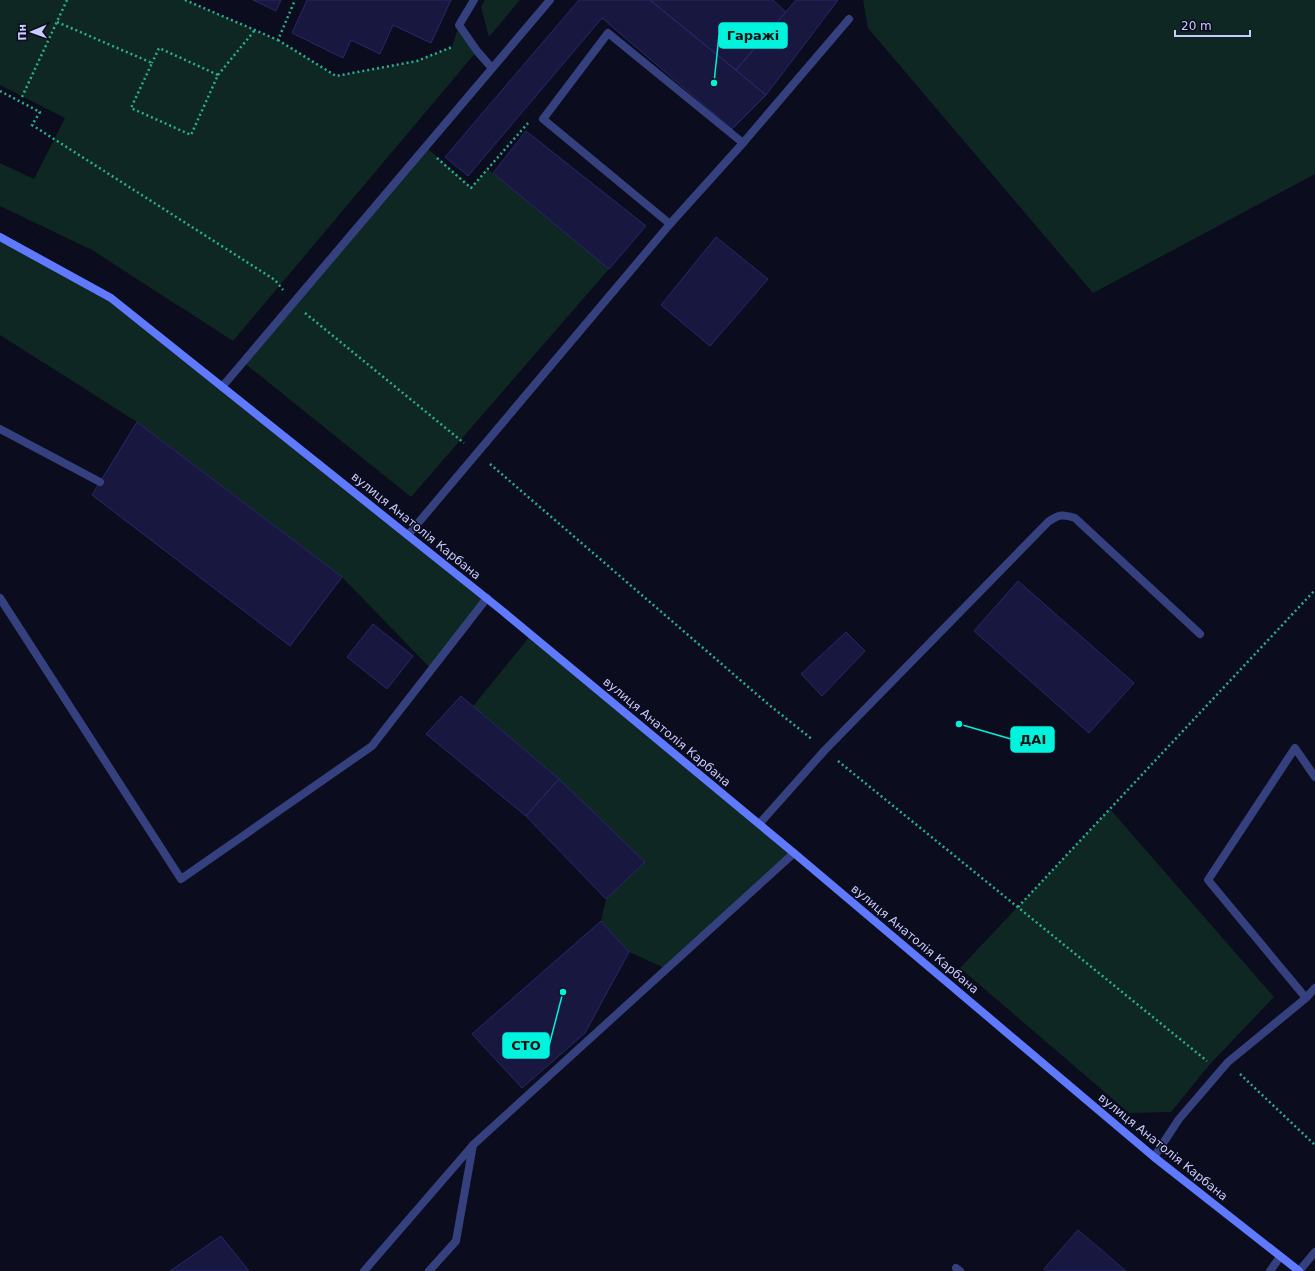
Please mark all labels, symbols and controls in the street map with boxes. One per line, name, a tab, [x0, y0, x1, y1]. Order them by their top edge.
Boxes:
north arrow	[12, 12, 52, 52]
scale bar	[1175, 12, 1250, 38]
text: 20 m	[1181, 19, 1212, 33]
callout: Гаражі	[719, 23, 787, 48]
text: Пн	[16, 24, 29, 41]
text: Гаражі	[727, 28, 779, 43]
street label: вулиця Анатолія Карбана	[349, 470, 483, 582]
street label: вулиця Анатолія Карбана	[600, 675, 734, 789]
callout: ДАІ	[1011, 727, 1054, 752]
text: ДАІ	[1020, 732, 1046, 747]
street label: вулиця Анатолія Карбана	[848, 882, 982, 996]
callout: СТО	[503, 1033, 549, 1058]
text: СТО	[511, 1038, 541, 1053]
street label: вулиця Анатолія Карбана	[1096, 1091, 1230, 1203]

